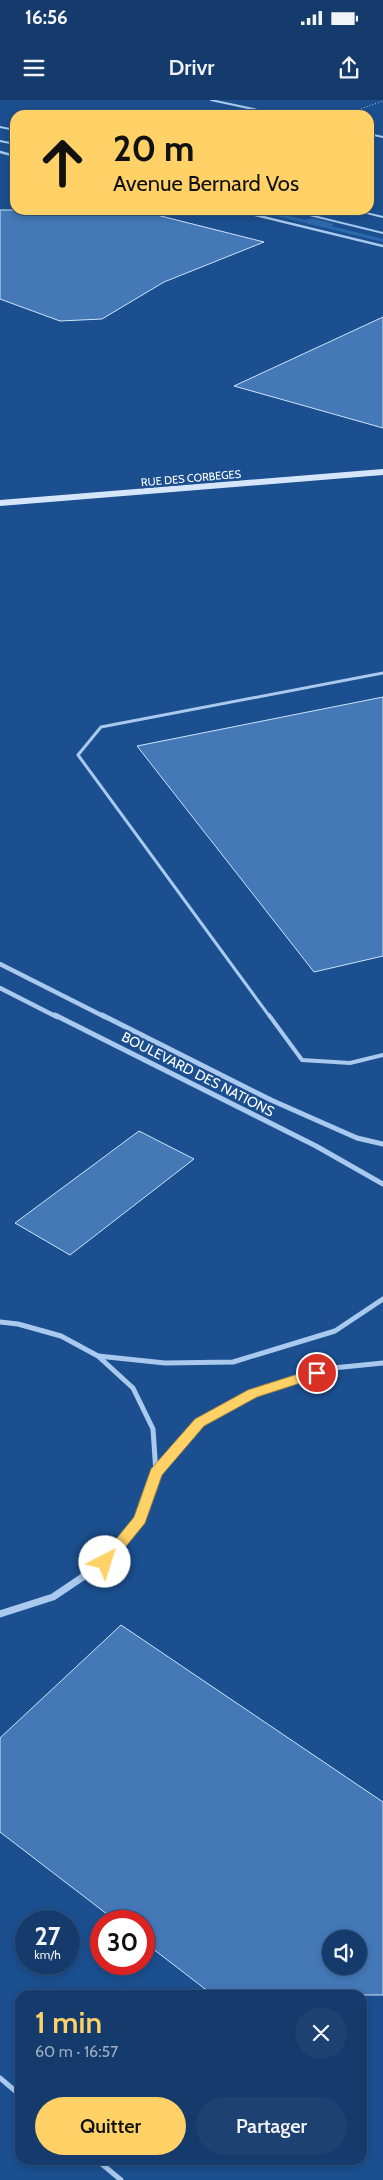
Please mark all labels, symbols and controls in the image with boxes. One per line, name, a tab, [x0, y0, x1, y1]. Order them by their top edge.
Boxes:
text: 16:56	[25, 6, 68, 29]
icon: menu	[20, 54, 48, 82]
text: Drivr	[169, 54, 214, 81]
icon: share	[335, 54, 363, 82]
text: 20 m	[113, 127, 195, 170]
icon: ahead	[30, 130, 95, 195]
text: Avenue Bernard Vos	[113, 170, 299, 197]
street label: RUE DES CORBEGES	[140, 467, 242, 489]
street label: BOULEVARD DES NATIONS	[119, 1028, 277, 1120]
pin	[296, 1352, 338, 1394]
icon: arrive	[303, 1359, 331, 1387]
position arrow	[78, 1535, 130, 1587]
speed limit sign: 30	[90, 1910, 155, 1975]
text: 27	[35, 1921, 60, 1951]
map controls	[322, 1930, 367, 1975]
button: sound	[322, 1930, 367, 1975]
text: km/h	[34, 1947, 61, 1962]
text: 1 min	[35, 2004, 102, 2041]
button: close	[295, 2007, 347, 2059]
text: 60 m · 16:57	[35, 2042, 118, 2061]
button: Quitter	[35, 2097, 186, 2155]
button: Partager	[196, 2097, 347, 2155]

